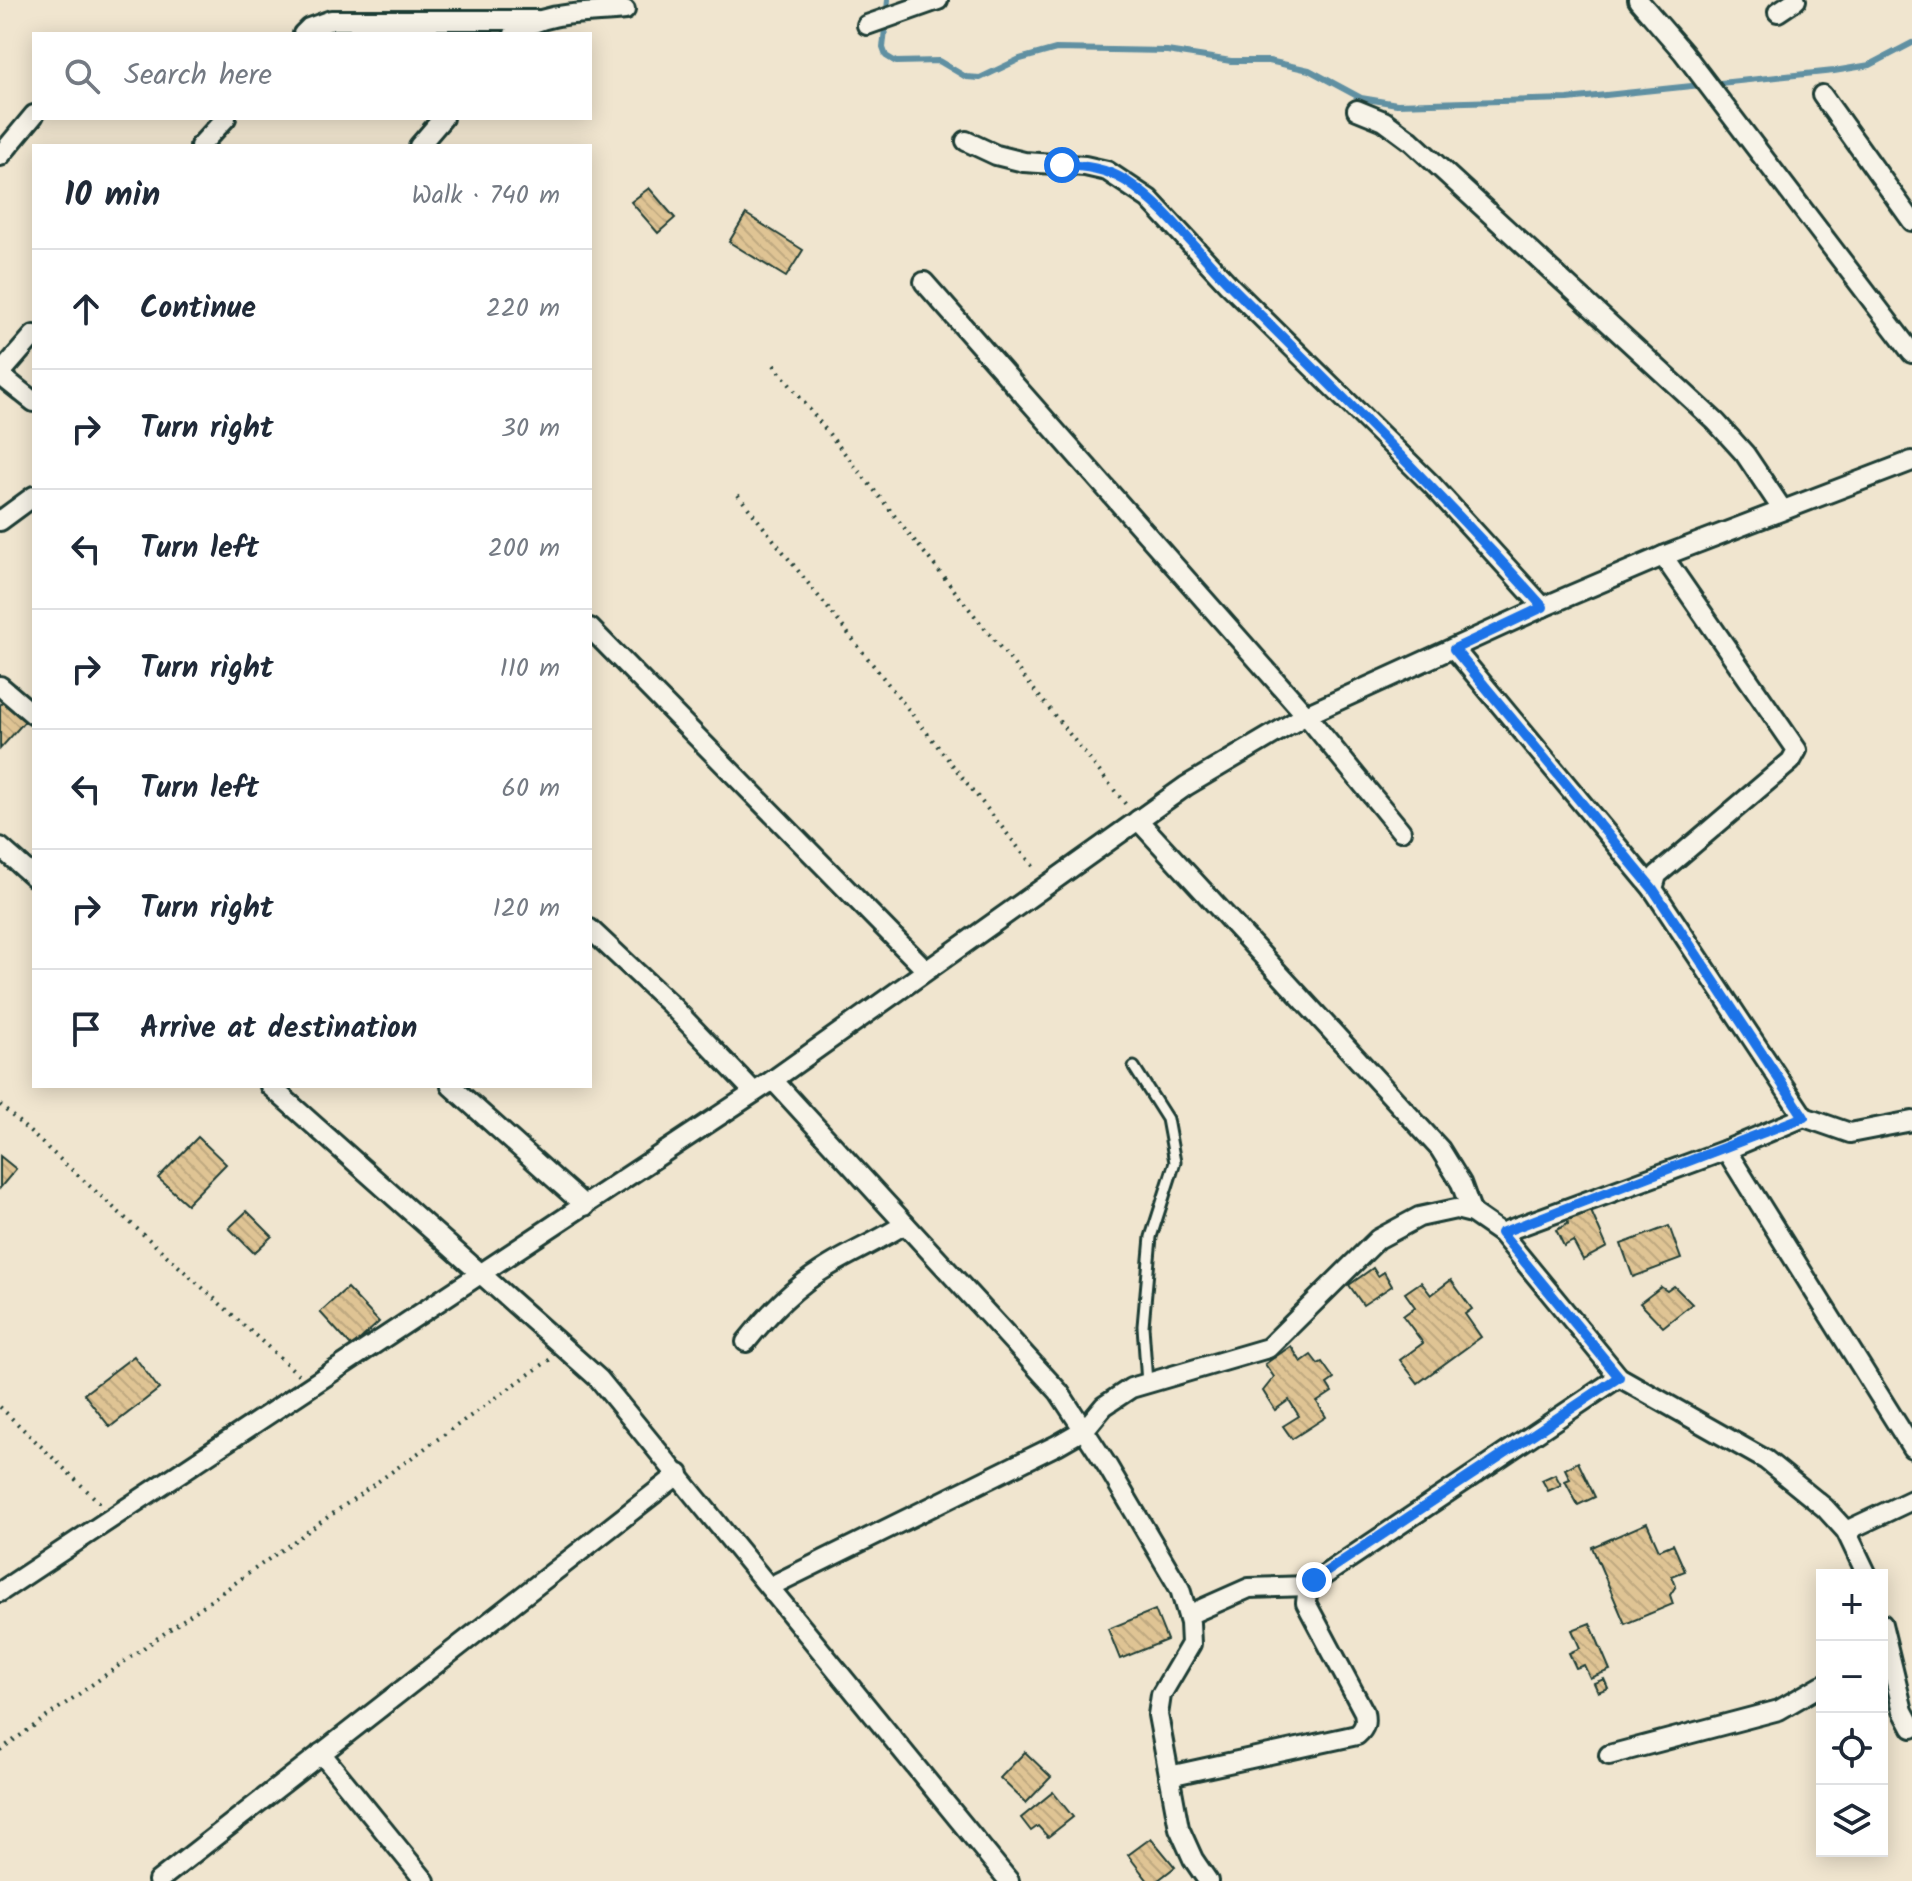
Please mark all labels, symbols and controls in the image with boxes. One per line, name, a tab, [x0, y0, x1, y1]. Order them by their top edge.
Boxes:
search box	[32, 32, 592, 120]
text: Search here	[124, 52, 272, 100]
icon: search	[60, 54, 104, 98]
route start	[1044, 147, 1080, 183]
text: 10 min	[64, 169, 160, 223]
text: Walk · 740 m	[411, 175, 560, 217]
text: Continue	[140, 285, 256, 333]
icon: ahead	[64, 287, 108, 331]
text: 220 m	[486, 288, 560, 330]
text: Turn right	[140, 405, 273, 453]
icon: right	[64, 407, 108, 451]
text: 30 m	[501, 408, 560, 450]
text: Turn left	[140, 525, 259, 573]
icon: left	[64, 527, 108, 571]
text: 200 m	[488, 528, 560, 570]
text: Turn right	[140, 645, 273, 693]
icon: right	[64, 647, 108, 691]
text: 110 m	[500, 648, 560, 690]
text: Turn left	[140, 765, 259, 813]
icon: left	[64, 767, 108, 811]
text: 60 m	[501, 768, 560, 810]
text: Turn right	[140, 885, 273, 933]
icon: right	[64, 887, 108, 931]
text: 120 m	[493, 888, 560, 930]
text: Arrive at destination	[140, 1005, 417, 1053]
icon: arrive	[64, 1007, 108, 1051]
route end	[1296, 1562, 1332, 1598]
map controls	[1816, 1569, 1888, 1857]
button: +	[1816, 1569, 1888, 1641]
button: −	[1816, 1641, 1888, 1713]
button: locate	[1816, 1713, 1888, 1785]
button: layers	[1816, 1785, 1888, 1857]

